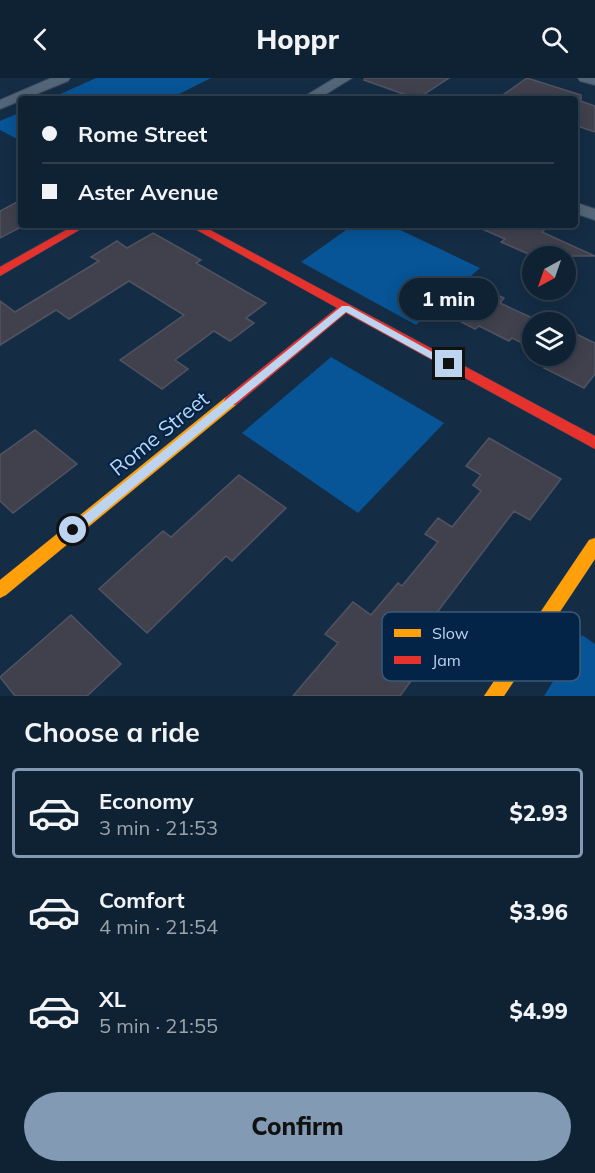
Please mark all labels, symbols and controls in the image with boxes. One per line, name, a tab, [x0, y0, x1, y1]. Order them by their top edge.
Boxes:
text: Hoppr	[256, 22, 339, 56]
icon: back	[24, 23, 57, 56]
icon: search	[538, 23, 571, 56]
text: Rome Street	[78, 120, 207, 148]
text: Aster Avenue	[78, 178, 218, 206]
north arrow	[522, 246, 576, 300]
map controls	[522, 246, 576, 366]
callout: 1 min	[400, 277, 498, 319]
text: 1 min	[422, 286, 475, 311]
button: layers	[522, 312, 576, 366]
route end	[435, 350, 462, 377]
street label: Rome Street	[104, 385, 214, 481]
route start	[59, 516, 86, 543]
legend	[382, 612, 580, 681]
text: Slow	[432, 623, 469, 643]
text: Jam	[432, 650, 461, 670]
text: Choose a ride	[24, 715, 200, 749]
icon: car	[27, 786, 81, 840]
text: Economy	[99, 787, 194, 815]
text: $2.93	[509, 799, 568, 827]
text: 3 min · 21:53	[99, 815, 218, 840]
icon: car	[27, 885, 81, 939]
text: Comfort	[99, 886, 185, 914]
text: $3.96	[509, 898, 568, 926]
text: 4 min · 21:54	[99, 914, 218, 939]
icon: car	[27, 984, 81, 1038]
text: XL	[99, 985, 126, 1013]
text: $4.99	[509, 997, 568, 1025]
text: 5 min · 21:55	[99, 1013, 218, 1038]
button: Confirm	[24, 1092, 571, 1161]

